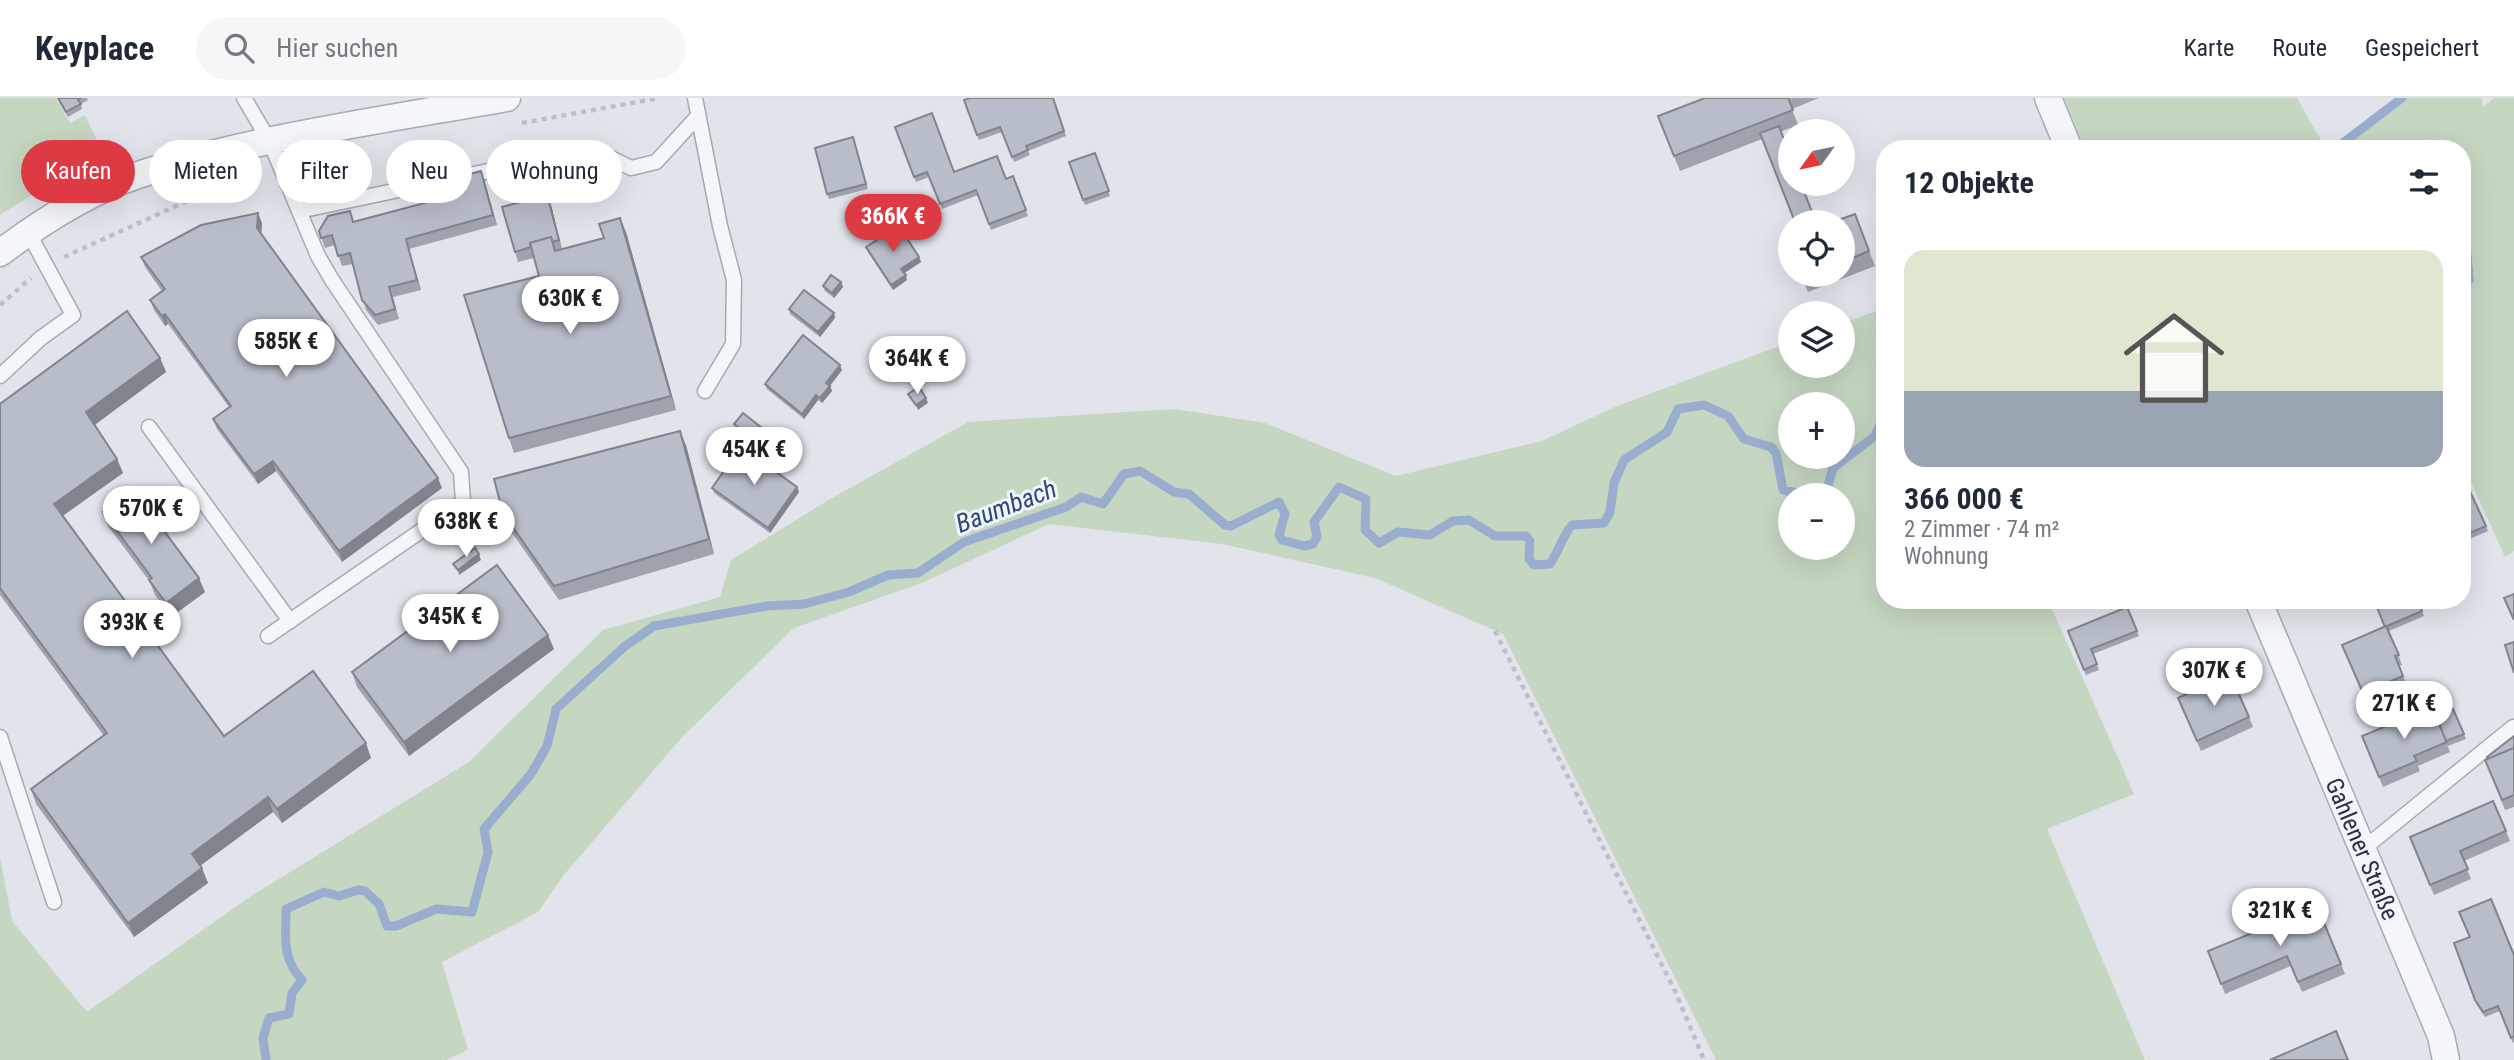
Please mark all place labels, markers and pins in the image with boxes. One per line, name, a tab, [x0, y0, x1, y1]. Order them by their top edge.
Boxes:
pin: 366K €	[836, 194, 950, 254]
pin: 630K €	[513, 276, 627, 336]
pin: 585K €	[229, 320, 343, 379]
pin: 364K €	[860, 336, 974, 396]
pin: 454K €	[697, 428, 811, 487]
pin: 570K €	[94, 486, 208, 546]
pin: 638K €	[409, 500, 523, 559]
pin: 345K €	[393, 594, 507, 654]
pin: 393K €	[75, 601, 189, 660]
pin: 307K €	[2157, 648, 2271, 708]
pin: 271K €	[2347, 682, 2461, 741]
pin: 321K €	[2223, 888, 2337, 948]

